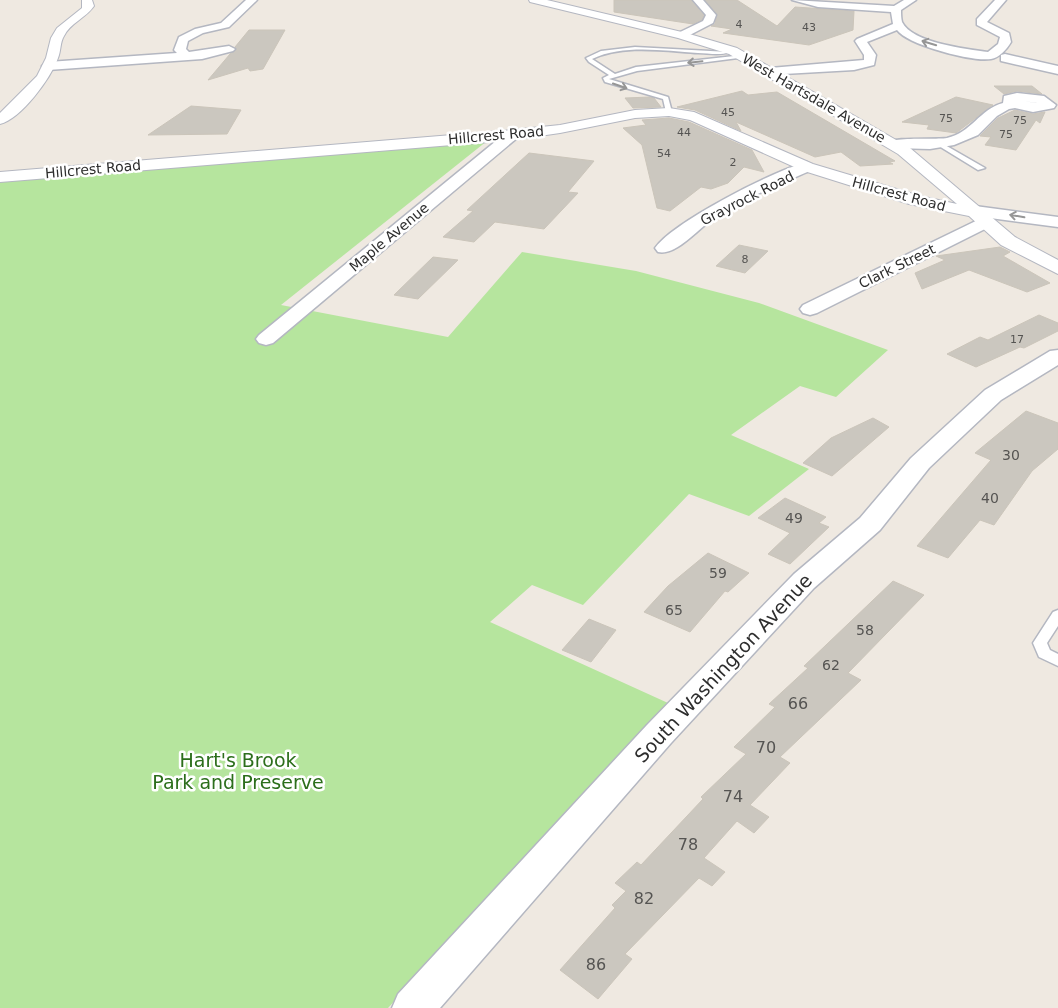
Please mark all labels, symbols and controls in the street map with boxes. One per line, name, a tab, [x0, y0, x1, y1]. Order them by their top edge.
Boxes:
house number: 4	[736, 18, 743, 31]
house number: 43	[802, 21, 816, 34]
one-way arrow	[921, 37, 937, 47]
street label: West Hartsdale Avenue	[739, 50, 889, 146]
one-way arrow	[687, 58, 703, 67]
one-way arrow	[611, 82, 627, 91]
house number: 45	[721, 106, 735, 119]
house number: 75	[939, 112, 953, 125]
house number: 75	[1013, 114, 1027, 127]
street label: Hillcrest Road	[447, 123, 545, 147]
house number: 44	[677, 126, 691, 139]
house number: 75	[999, 128, 1013, 141]
house number: 54	[657, 147, 671, 160]
house number: 2	[730, 156, 737, 169]
street label: Hillcrest Road	[44, 157, 142, 181]
street label: Grayrock Road	[698, 168, 796, 228]
street label: Hillcrest Road	[850, 174, 948, 214]
street label: Maple Avenue	[346, 199, 432, 275]
one-way arrow	[1009, 210, 1025, 220]
street label: Clark Street	[856, 240, 938, 291]
house number: 8	[742, 253, 749, 266]
house number: 17	[1010, 333, 1024, 346]
house number: 30	[1002, 447, 1020, 463]
house number: 40	[981, 490, 999, 506]
house number: 49	[785, 510, 803, 526]
house number: 59	[709, 565, 727, 581]
street label: South Washington Avenue	[630, 569, 816, 767]
house number: 65	[665, 602, 683, 618]
house number: 58	[856, 622, 874, 638]
house number: 62	[822, 657, 840, 673]
house number: 66	[788, 694, 808, 713]
house number: 70	[756, 738, 776, 757]
park label: Hart's Brook Park and Preserve	[152, 749, 324, 793]
house number: 74	[723, 787, 743, 806]
house number: 78	[678, 835, 698, 854]
house number: 82	[634, 889, 654, 908]
house number: 86	[586, 955, 606, 974]

